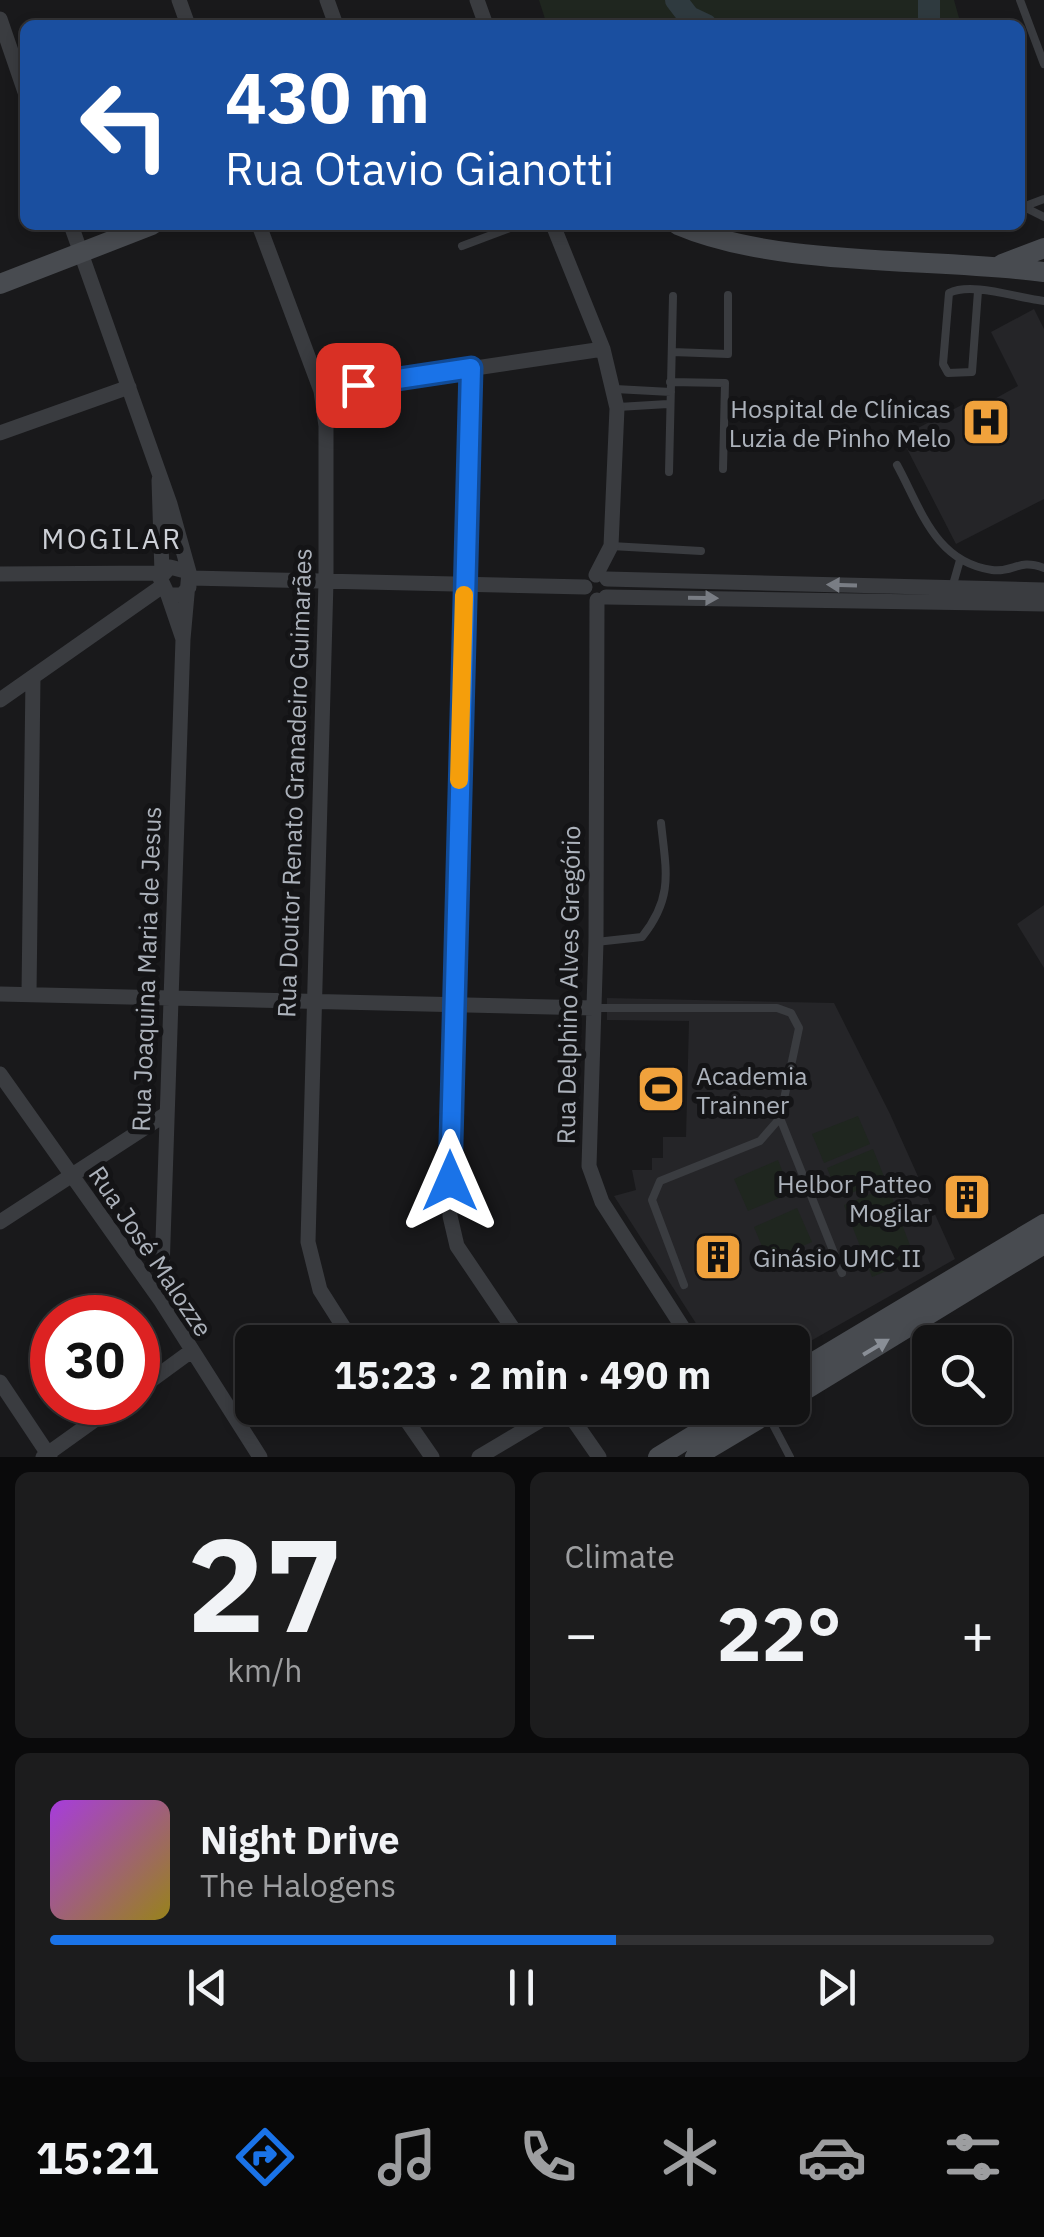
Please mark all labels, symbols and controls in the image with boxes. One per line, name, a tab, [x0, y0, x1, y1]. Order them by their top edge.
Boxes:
text: 430 m	[225, 51, 430, 142]
icon: left	[60, 60, 190, 190]
text: Rua Otavio Gianotti	[225, 139, 614, 197]
pin	[316, 343, 401, 428]
icon: arrive	[331, 358, 386, 413]
place label: Hospital de Clínicas Luzia de Pinho Melo	[729, 392, 951, 454]
hospital icon: Hospital de Clínicas Luzia de Pinho Melo	[960, 396, 1012, 448]
district label: MOGILAR	[41, 520, 183, 557]
street label: Rua Doutor Renato Granadeiro Guimarães	[269, 548, 319, 1018]
one-way arrow	[825, 577, 857, 593]
one-way arrow	[688, 591, 720, 607]
street label: Rua Joaquina Maria de Jesus	[124, 806, 168, 1132]
street label: Rua Delphino Alves Gregório	[549, 825, 587, 1145]
place label: Academia Trainner	[696, 1059, 808, 1121]
sports icon: Academia Trainner	[635, 1063, 687, 1115]
position arrow	[398, 1129, 502, 1233]
street label: Rua José Malozze	[82, 1159, 220, 1343]
place label: Helbor Patteo Mogilar	[777, 1167, 932, 1229]
building icon: Helbor Patteo Mogilar	[941, 1171, 993, 1223]
building icon: Ginásio UMC II	[692, 1231, 744, 1283]
place label: Ginásio UMC II	[753, 1241, 921, 1274]
speed limit sign: 30	[30, 1295, 160, 1425]
map controls	[912, 1325, 1012, 1425]
button: search	[912, 1325, 1012, 1425]
one-way arrow	[862, 1339, 890, 1356]
text: 15:23 · 2 min · 490 m	[334, 1350, 711, 1399]
text: 27	[187, 1499, 343, 1668]
text: Climate	[565, 1535, 675, 1577]
text: 22°	[717, 1584, 842, 1682]
text: −	[565, 1598, 598, 1669]
text: +	[961, 1598, 994, 1669]
text: km/h	[227, 1649, 302, 1691]
text: Night Drive	[200, 1815, 400, 1864]
text: The Halogens	[200, 1864, 396, 1906]
icon: previous	[180, 1960, 235, 2015]
icon: pause	[494, 1960, 549, 2015]
icon: next	[809, 1960, 864, 2015]
icon: directions	[230, 2122, 300, 2192]
icon: music	[372, 2122, 442, 2192]
icon: phone	[513, 2122, 583, 2192]
icon: climate	[655, 2122, 725, 2192]
icon: car	[797, 2122, 867, 2192]
icon: filters	[938, 2122, 1008, 2192]
text: 15:21	[36, 2128, 159, 2186]

